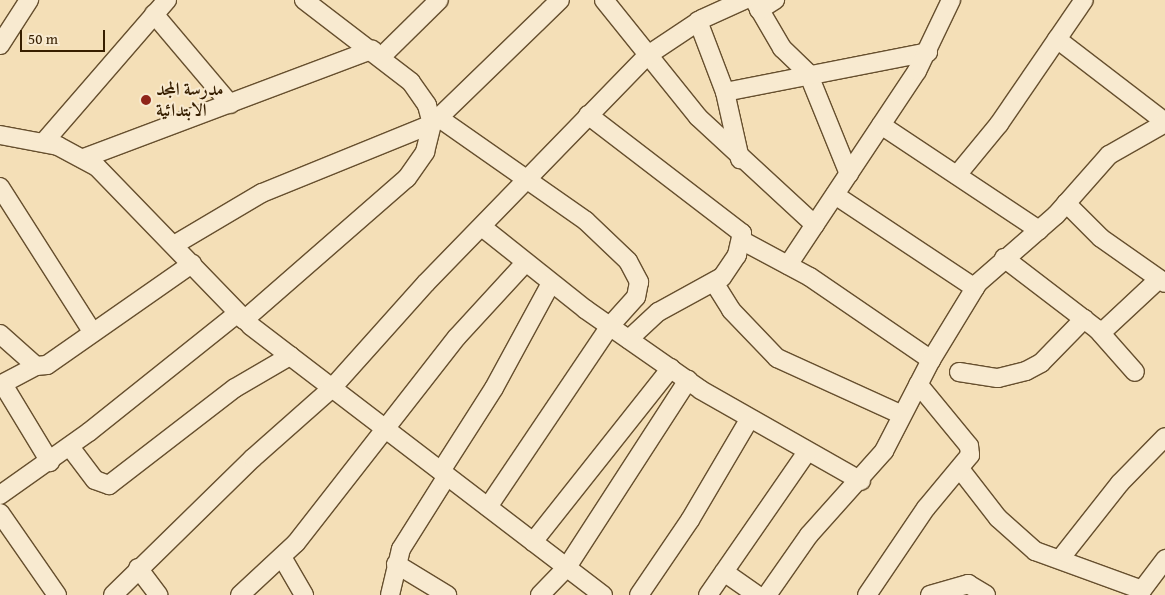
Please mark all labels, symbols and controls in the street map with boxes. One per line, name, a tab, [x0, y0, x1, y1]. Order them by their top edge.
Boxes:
scale bar	[22, 20, 108, 52]
text: 50 m	[28, 28, 58, 49]
place label: مدرسة المجد الابتدائية	[156, 79, 223, 122]
marker: مدرسة المجد الابتدائية	[140, 94, 152, 106]

